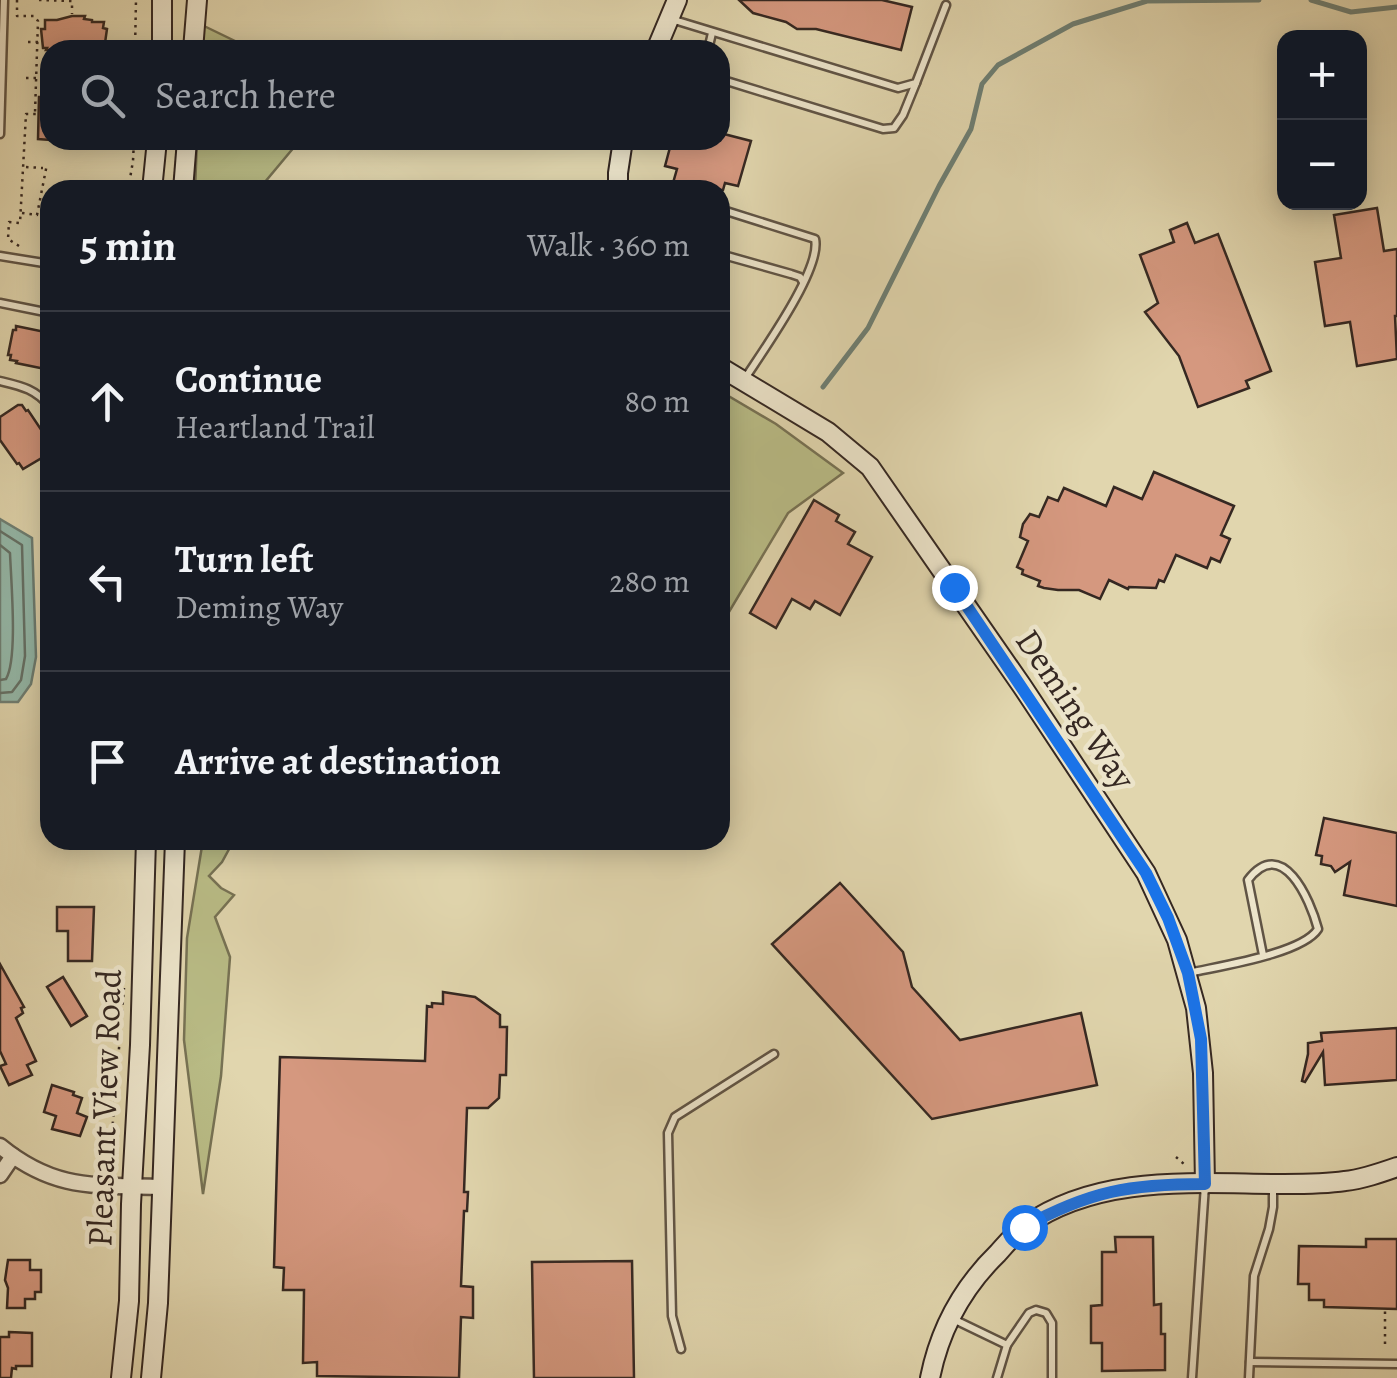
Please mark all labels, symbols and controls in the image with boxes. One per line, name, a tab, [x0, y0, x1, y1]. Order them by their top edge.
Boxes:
map controls	[1277, 30, 1367, 210]
button: +	[1277, 30, 1367, 120]
search box	[40, 40, 730, 150]
icon: search	[75, 68, 130, 123]
text: Search here	[155, 69, 336, 121]
button: −	[1277, 120, 1367, 210]
text: 5 min	[80, 217, 176, 274]
text: Walk · 360 m	[527, 223, 690, 267]
text: Continue	[175, 353, 322, 405]
icon: ahead	[80, 374, 135, 429]
text: 80 m	[624, 379, 690, 423]
text: Heartland Trail	[175, 405, 375, 449]
text: Turn left	[175, 533, 314, 585]
icon: left	[80, 554, 135, 609]
text: 280 m	[609, 559, 690, 603]
route end	[932, 565, 978, 611]
text: Deming Way	[175, 585, 343, 629]
street label: Deming Way	[1005, 619, 1148, 799]
icon: arrive	[80, 734, 135, 789]
text: Arrive at destination	[175, 735, 501, 787]
street label: Pleasant View Road	[75, 968, 133, 1248]
route start	[1002, 1205, 1048, 1251]

